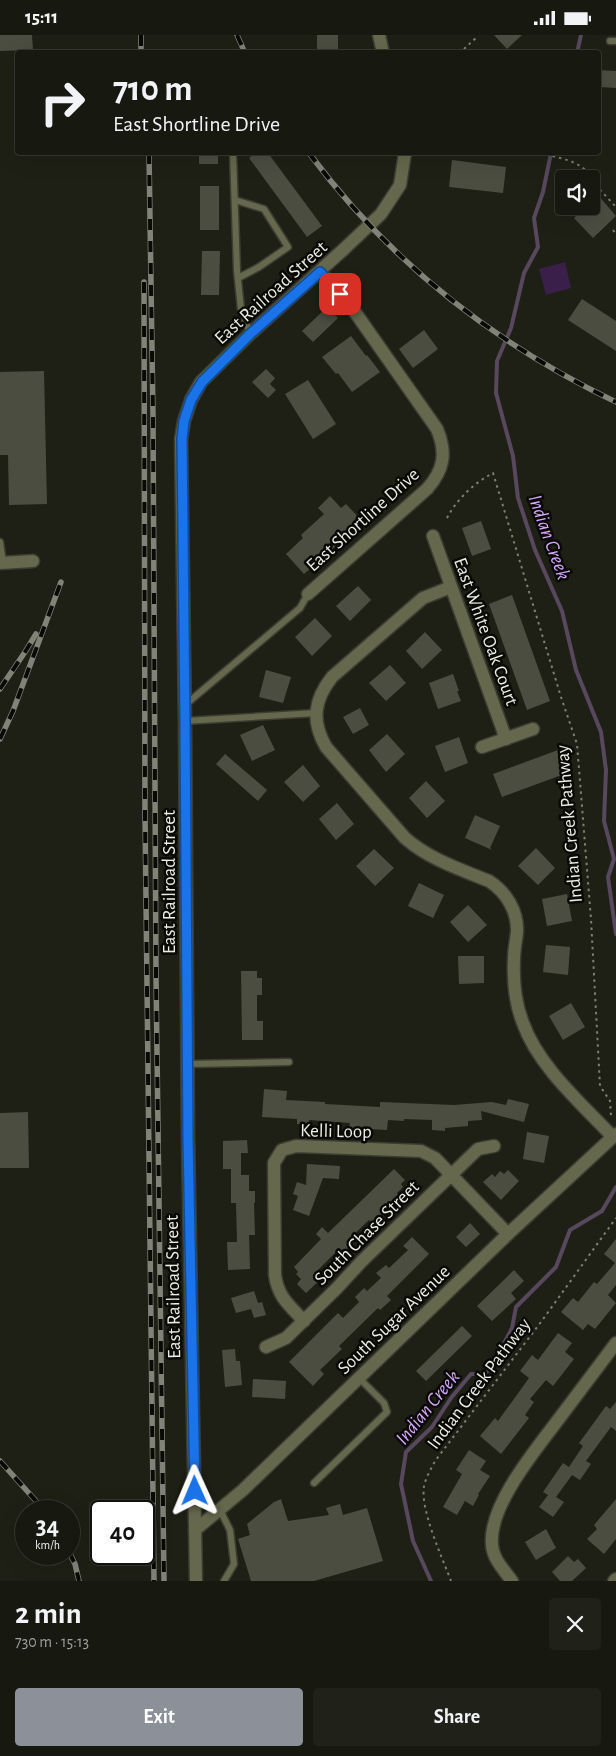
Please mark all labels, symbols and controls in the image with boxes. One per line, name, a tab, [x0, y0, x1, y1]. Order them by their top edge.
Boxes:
text: 15:11	[25, 8, 58, 27]
icon: right	[30, 70, 95, 135]
text: 710 m	[113, 72, 193, 107]
text: East Shortline Drive	[113, 113, 280, 135]
map controls	[555, 170, 600, 215]
button: sound	[555, 170, 600, 215]
street label: East Railroad Street	[211, 238, 331, 348]
pin	[319, 273, 361, 315]
icon: arrive	[326, 280, 354, 308]
street label: East Shortline Drive	[303, 465, 423, 575]
water label: Indian Creek	[524, 492, 574, 583]
street label: East White Oak Court	[450, 555, 521, 708]
street label: Indian Creek Pathway	[553, 744, 586, 904]
street label: East Railroad Street	[160, 810, 179, 954]
street label: Kelli Loop	[300, 1121, 372, 1142]
street label: South Chase Street	[311, 1177, 423, 1289]
street label: East Railroad Street	[163, 1215, 184, 1359]
street label: South Sugar Avenue	[334, 1262, 454, 1378]
street label: Indian Creek Pathway	[421, 1313, 535, 1453]
water label: Indian Creek	[390, 1365, 464, 1449]
position arrow	[168, 1464, 220, 1516]
speed limit sign: 40	[90, 1500, 155, 1565]
text: 34	[36, 1514, 59, 1539]
text: km/h	[35, 1539, 60, 1551]
button: close	[549, 1598, 601, 1650]
text: 2 min	[15, 1599, 82, 1629]
text: 730 m · 15:13	[15, 1634, 89, 1650]
button: Exit	[15, 1688, 303, 1746]
button: Share	[313, 1688, 601, 1746]

